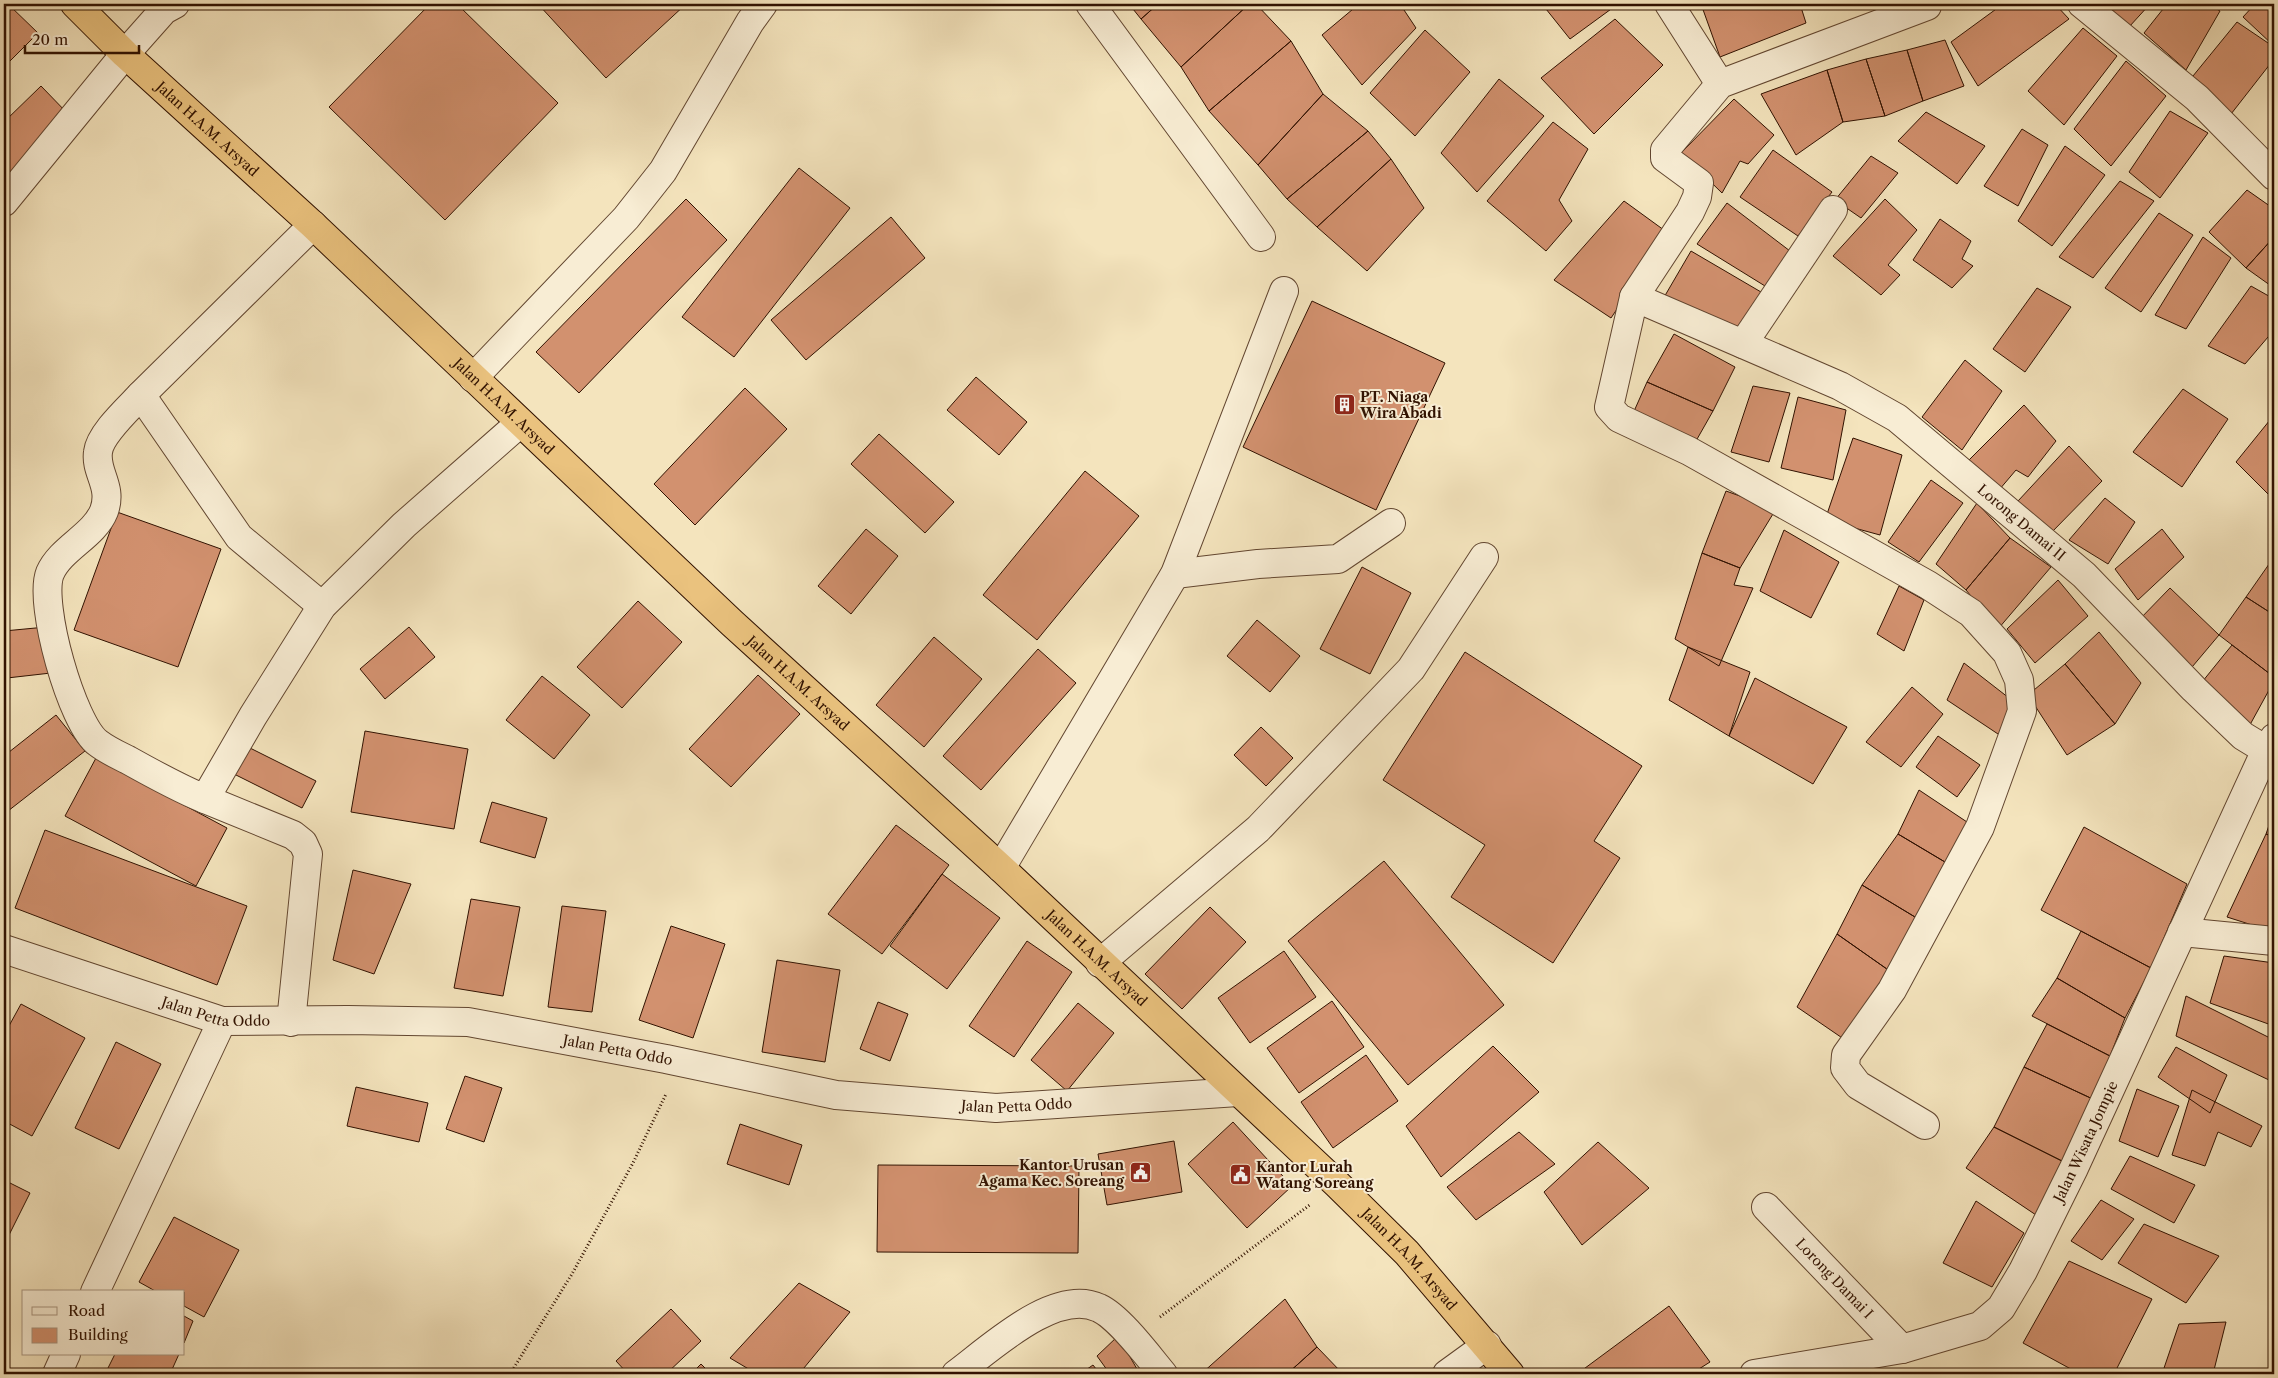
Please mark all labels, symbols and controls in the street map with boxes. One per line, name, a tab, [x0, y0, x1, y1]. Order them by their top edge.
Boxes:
scale bar	[25, 22, 139, 54]
text: 20 m	[32, 30, 68, 49]
street label: Jalan H.A.M. Arsyad	[151, 76, 263, 180]
street label: Jalan H.A.M. Arsyad	[448, 353, 558, 459]
place label: PT. Niaga Wira Abadi	[1359, 388, 1442, 422]
building icon: PT. Niaga Wira Abadi	[1332, 393, 1356, 417]
street label: Lorong Damai II	[1974, 480, 2069, 565]
street label: Jalan H.A.M. Arsyad	[741, 630, 853, 735]
street label: Jalan H.A.M. Arsyad	[1041, 905, 1152, 1010]
street label: Jalan Petta Oddo	[157, 992, 270, 1030]
street label: Jalan Petta Oddo	[560, 1031, 674, 1069]
street label: Jalan Wisata Jompie	[2049, 1078, 2122, 1207]
street label: Jalan Petta Oddo	[958, 1094, 1073, 1117]
place label: Kantor Urusan Agama Kec. Soreang	[978, 1156, 1125, 1190]
place label: Kantor Lurah Watang Soreang	[1255, 1158, 1374, 1192]
public building icon: Kantor Urusan Agama Kec. Soreang	[1128, 1161, 1152, 1185]
public building icon: Kantor Lurah Watang Soreang	[1228, 1163, 1252, 1187]
street label: Jalan H.A.M. Arsyad	[1356, 1203, 1461, 1314]
street label: Lorong Damai I	[1792, 1235, 1877, 1322]
legend	[22, 1290, 185, 1356]
text: Road	[68, 1301, 105, 1320]
text: Building	[68, 1325, 128, 1344]

